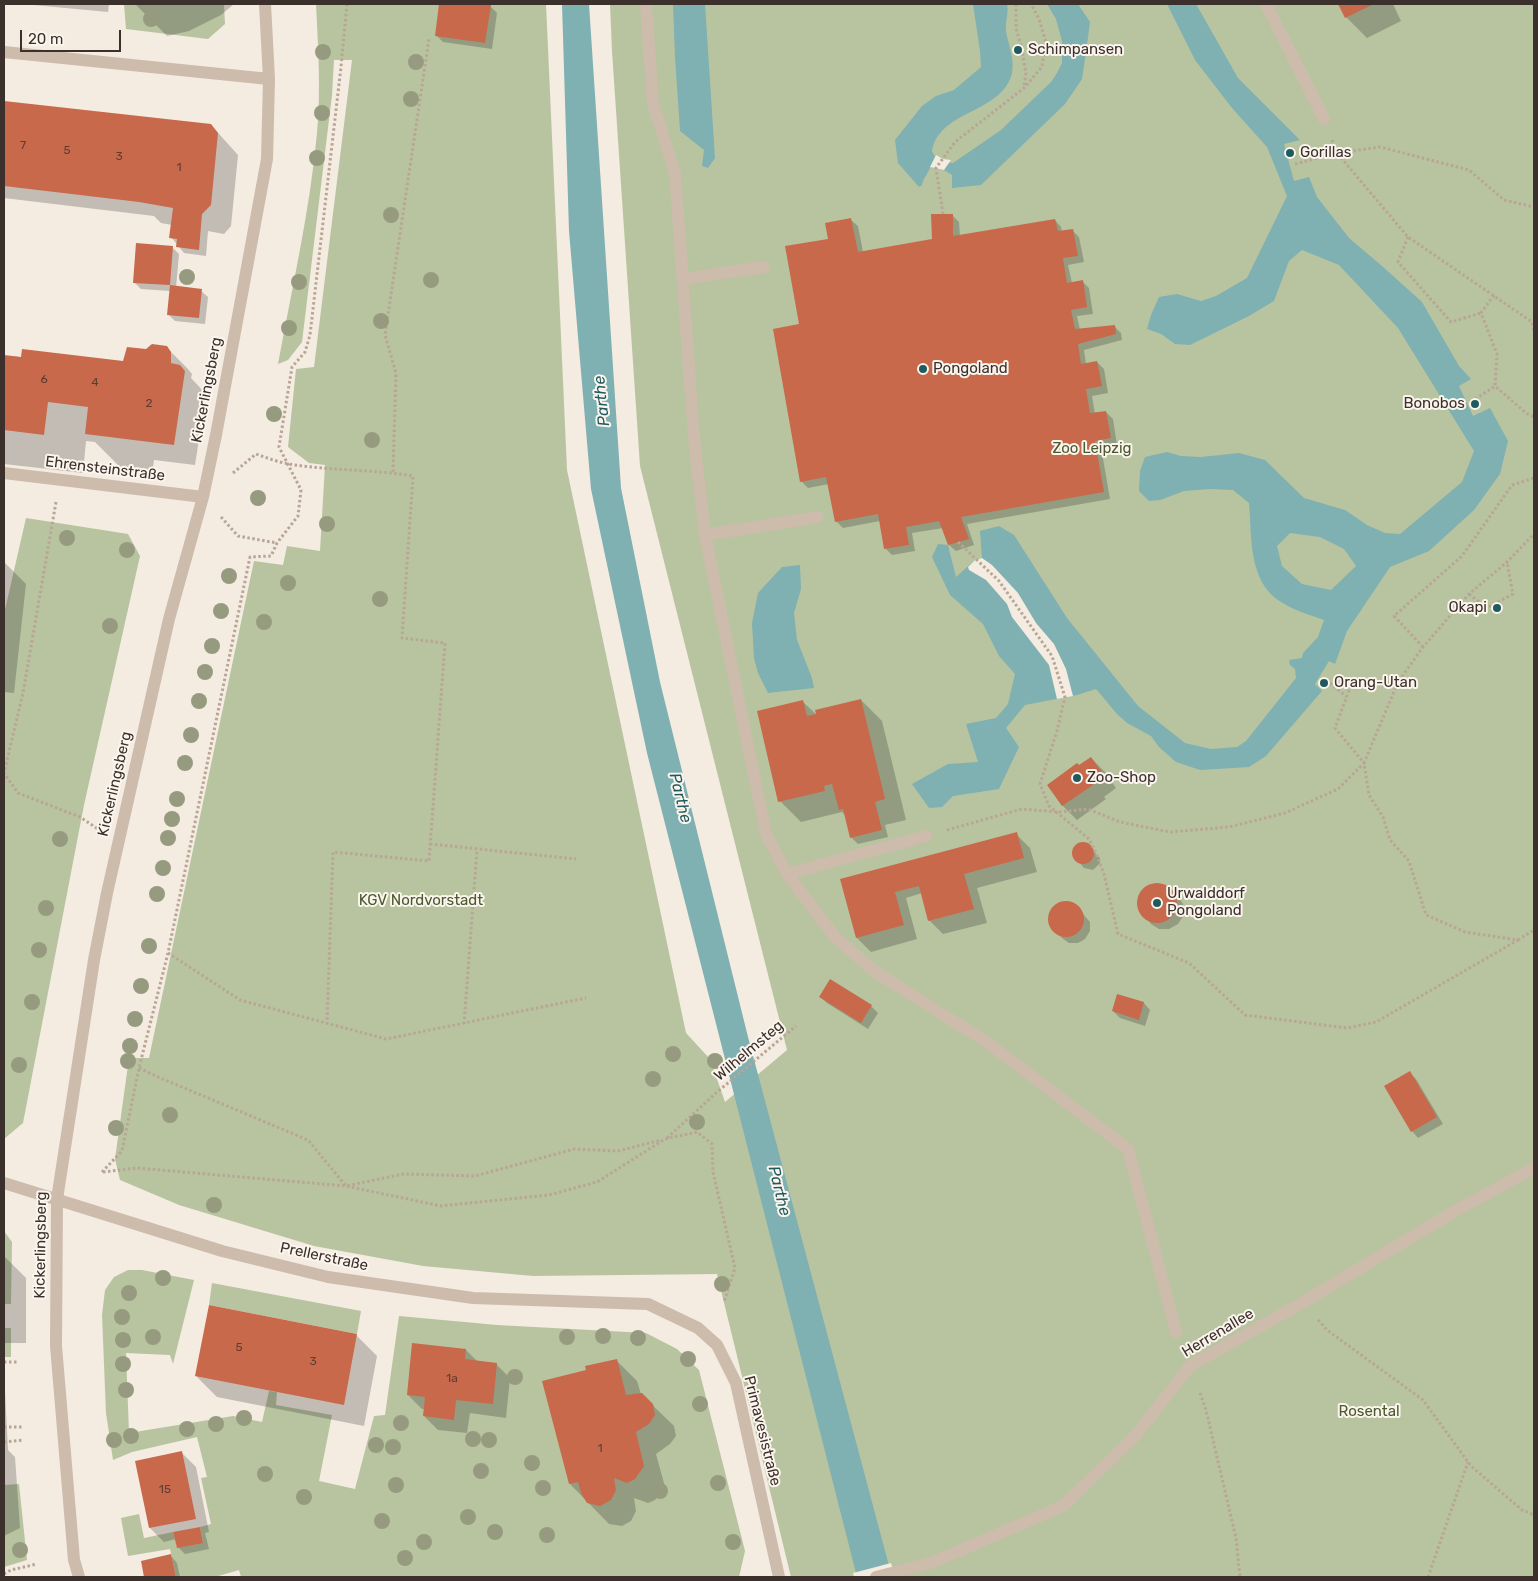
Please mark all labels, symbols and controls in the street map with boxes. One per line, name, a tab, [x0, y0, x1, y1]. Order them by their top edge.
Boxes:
scale bar	[22, 20, 124, 52]
text: 20 m	[28, 30, 63, 48]
place label: Schimpansen	[1028, 41, 1123, 59]
marker: Schimpansen	[1012, 44, 1024, 56]
house number: 7	[20, 139, 26, 153]
house number: 5	[63, 144, 71, 158]
place label: Gorillas	[1300, 144, 1351, 162]
marker: Gorillas	[1284, 147, 1296, 159]
house number: 3	[115, 150, 123, 164]
house number: 1	[176, 161, 182, 175]
street label: Kickerlingsberg	[188, 336, 226, 444]
place label: Pongoland	[933, 360, 1008, 378]
marker: Pongoland	[917, 363, 929, 375]
house number: 6	[40, 373, 48, 387]
water label: Parthe	[590, 375, 614, 427]
house number: 4	[91, 376, 99, 390]
place label: Bonobos	[1403, 395, 1465, 413]
house number: 2	[145, 397, 153, 411]
marker: Bonobos	[1469, 398, 1481, 410]
park label: Zoo Leipzig	[1052, 440, 1132, 458]
street label: Ehrensteinstraße	[44, 453, 166, 485]
place label: Okapi	[1448, 599, 1487, 617]
marker: Okapi	[1491, 602, 1503, 614]
place label: Orang-Utan	[1334, 674, 1417, 692]
marker: Orang-Utan	[1318, 677, 1330, 689]
street label: Kickerlingsberg	[94, 730, 136, 838]
place label: Zoo-Shop	[1087, 769, 1156, 787]
water label: Parthe	[665, 771, 695, 825]
marker: Zoo-Shop	[1071, 772, 1083, 784]
place label: Urwalddorf Pongoland	[1167, 885, 1245, 920]
park label: KGV Nordvorstadt	[359, 892, 483, 910]
marker: Urwalddorf Pongoland	[1151, 897, 1163, 909]
street label: Wilhelmsteg	[711, 1017, 787, 1085]
water label: Parthe	[764, 1164, 794, 1218]
street label: Kickerlingsberg	[31, 1191, 51, 1299]
street label: Prellerstraße	[278, 1239, 370, 1275]
street label: Herrenallee	[1179, 1305, 1257, 1361]
house number: 5	[235, 1341, 243, 1355]
house number: 3	[309, 1355, 317, 1369]
house number: 1a	[446, 1372, 458, 1386]
street label: Primavesistraße	[740, 1374, 784, 1488]
park label: Rosental	[1338, 1403, 1400, 1421]
house number: 1	[597, 1442, 603, 1456]
house number: 15	[159, 1483, 171, 1497]

